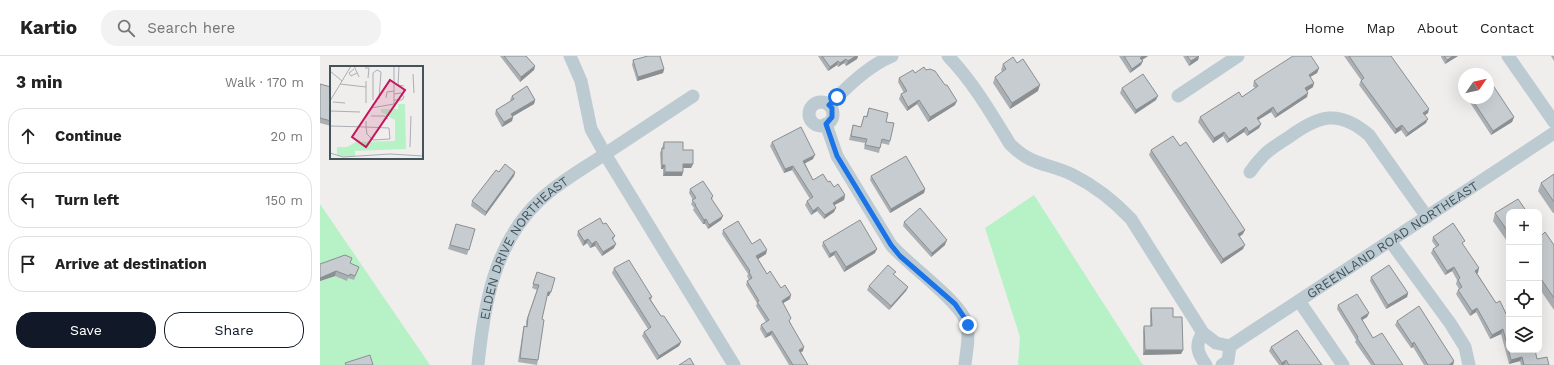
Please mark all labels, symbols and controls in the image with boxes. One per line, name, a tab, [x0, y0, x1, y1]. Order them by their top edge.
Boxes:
search box	[101, 10, 381, 46]
text: Kartio	[20, 16, 77, 39]
icon: search	[115, 17, 137, 39]
text: Search here	[147, 19, 235, 37]
text: Home	[1304, 20, 1344, 36]
text: Map	[1366, 20, 1395, 36]
text: About	[1417, 20, 1458, 36]
text: Contact	[1480, 20, 1534, 36]
inset map	[330, 66, 423, 159]
north arrow	[1458, 68, 1494, 104]
text: 3 min	[16, 72, 62, 92]
text: Walk · 170 m	[225, 75, 304, 90]
route start	[828, 88, 846, 106]
icon: ahead	[17, 125, 39, 147]
text: Continue	[55, 127, 122, 145]
text: 20 m	[271, 129, 303, 144]
street label: ELDEN DRIVE NORTHEAST	[476, 173, 571, 321]
street label: GREENLAND ROAD NORTHEAST	[1304, 178, 1481, 301]
icon: left	[17, 189, 39, 211]
text: Turn left	[55, 191, 119, 209]
text: 150 m	[265, 193, 303, 208]
map controls	[1506, 209, 1542, 353]
button: +	[1506, 209, 1542, 245]
button: −	[1506, 245, 1542, 281]
icon: arrive	[17, 253, 39, 275]
text: Arrive at destination	[55, 255, 207, 273]
button: locate	[1506, 281, 1542, 317]
button: Save	[16, 312, 156, 348]
button: Share	[164, 312, 304, 348]
route end	[959, 316, 977, 334]
button: layers	[1506, 317, 1542, 353]

